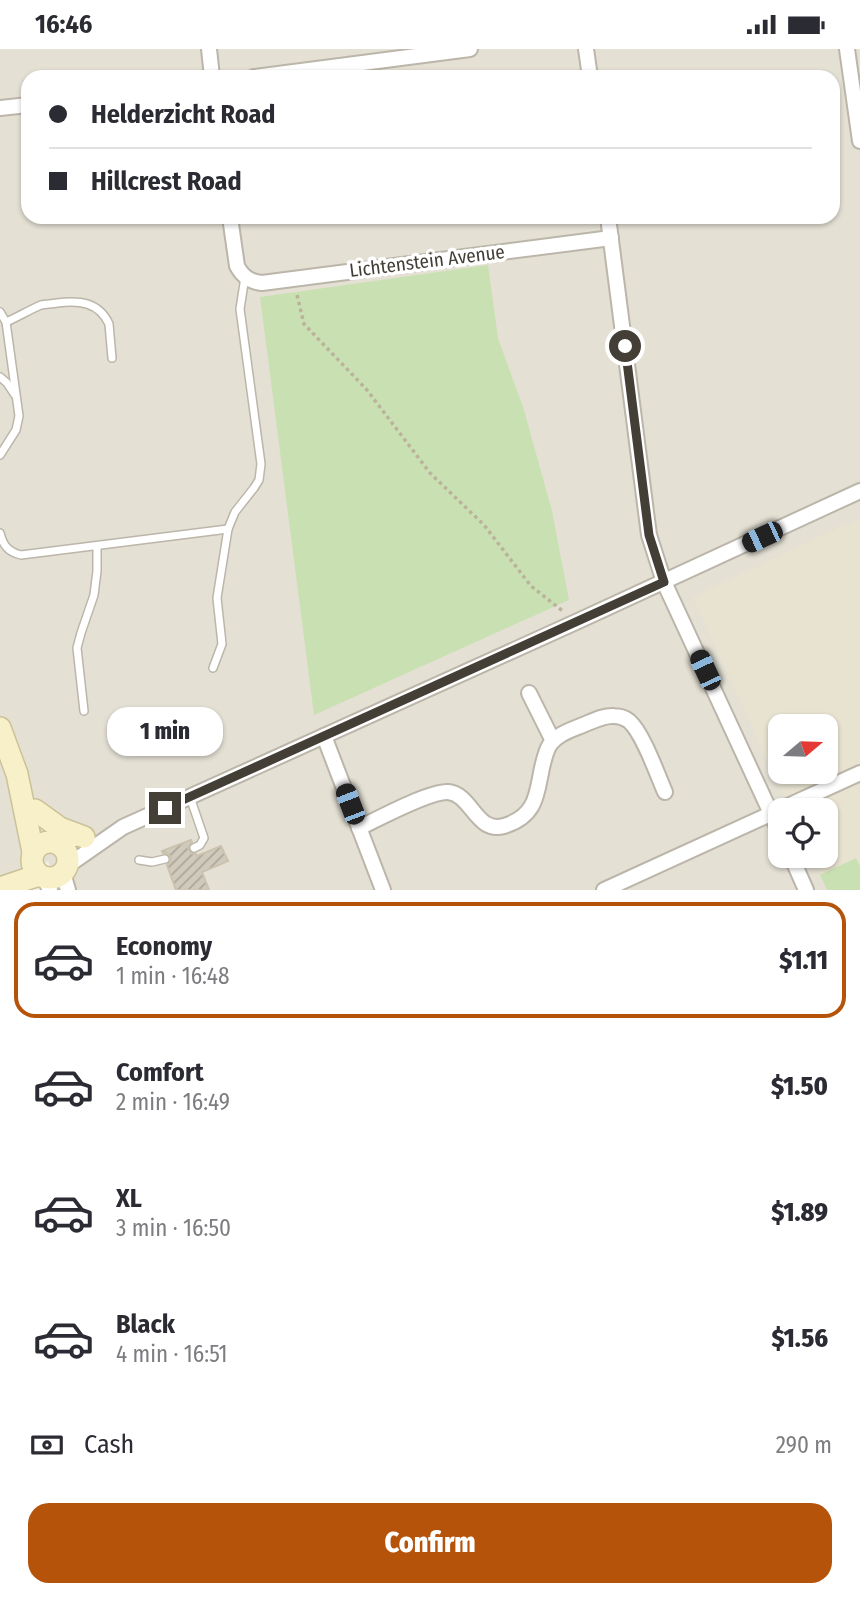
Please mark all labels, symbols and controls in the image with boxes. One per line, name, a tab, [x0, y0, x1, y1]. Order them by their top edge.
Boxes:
text: 16:46	[35, 9, 92, 40]
text: Helderzicht Road	[91, 99, 276, 130]
text: Hillcrest Road	[91, 166, 242, 197]
street label: Lichtenstein Avenue	[348, 240, 506, 282]
route start	[609, 330, 641, 362]
car	[739, 519, 786, 555]
car	[687, 647, 724, 693]
callout: 1 min	[107, 707, 223, 755]
north arrow	[768, 714, 838, 784]
map controls	[768, 714, 838, 868]
text: 1 min	[140, 717, 190, 745]
car	[333, 781, 368, 827]
route end	[149, 792, 181, 824]
button: locate	[768, 798, 838, 868]
icon: car	[32, 929, 95, 992]
text: Economy	[116, 931, 212, 962]
text: $1.11	[779, 945, 828, 976]
text: 1 min · 16:48	[116, 962, 229, 990]
icon: car	[32, 1055, 95, 1118]
text: Comfort	[116, 1057, 204, 1088]
text: $1.50	[771, 1071, 828, 1102]
text: 2 min · 16:49	[116, 1088, 230, 1116]
icon: car	[32, 1181, 95, 1244]
text: XL	[116, 1183, 142, 1214]
text: $1.89	[771, 1197, 828, 1228]
text: 3 min · 16:50	[116, 1214, 231, 1242]
icon: car	[32, 1307, 95, 1370]
text: Black	[116, 1309, 175, 1340]
text: $1.56	[772, 1323, 828, 1354]
text: 4 min · 16:51	[116, 1340, 228, 1368]
icon: cash	[28, 1426, 66, 1464]
text: Cash	[84, 1429, 134, 1460]
text: 290 m	[776, 1431, 832, 1459]
button: Confirm	[28, 1503, 832, 1583]

